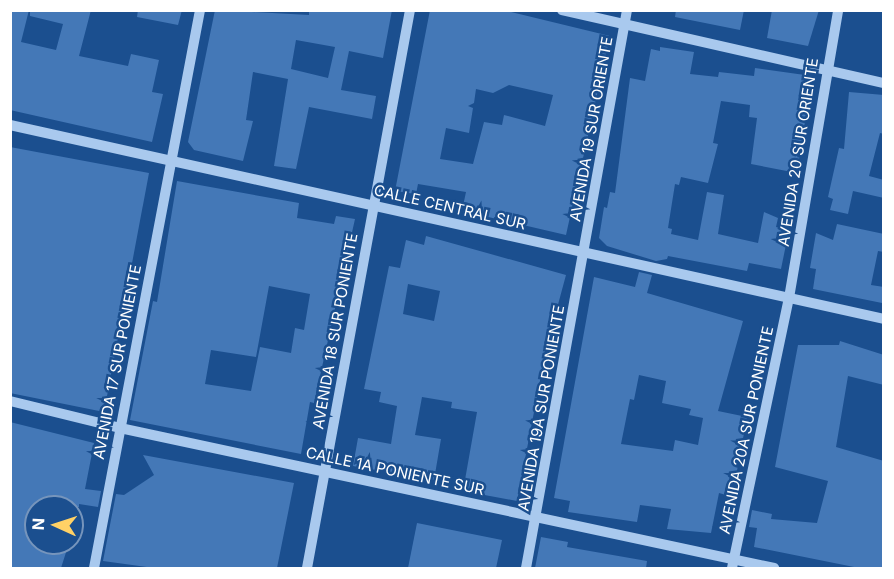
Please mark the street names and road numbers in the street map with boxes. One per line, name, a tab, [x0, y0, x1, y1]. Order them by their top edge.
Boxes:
street label: AVENIDA 19 SUR ORIENTE	[566, 35, 616, 223]
street label: AVENIDA 20 SUR ORIENTE	[774, 56, 822, 248]
street label: CALLE CENTRAL SUR	[372, 181, 528, 233]
street label: AVENIDA 18 SUR PONIENTE	[309, 232, 361, 430]
street label: AVENIDA 17 SUR PONIENTE	[89, 263, 145, 461]
street label: AVENIDA 19A SUR PONIENTE	[514, 304, 568, 512]
street label: AVENIDA 20A SUR PONIENTE	[715, 324, 777, 536]
street label: CALLE 1A PONIENTE SUR	[304, 443, 486, 499]

